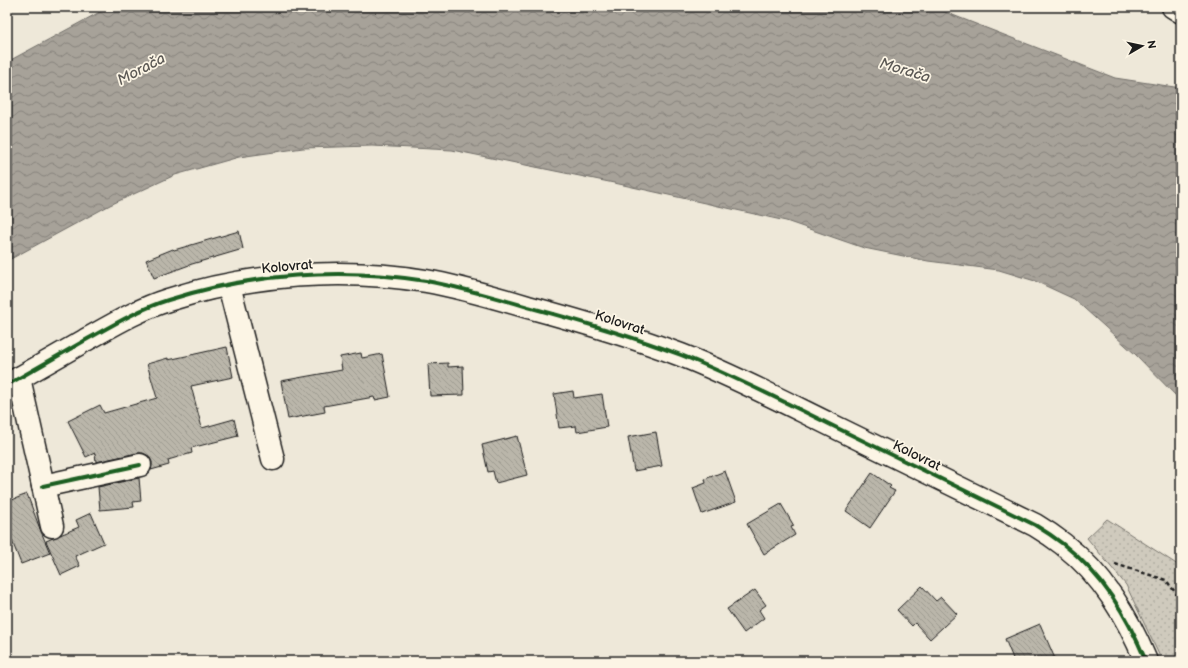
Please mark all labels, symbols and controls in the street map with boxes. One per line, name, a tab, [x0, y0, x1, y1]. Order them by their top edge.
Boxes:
north arrow	[1122, 26, 1162, 66]
text: N	[1144, 39, 1158, 50]
water label: Morača	[114, 49, 169, 90]
water label: Morača	[877, 54, 932, 87]
street label: Kolovrat	[261, 256, 314, 277]
street label: Kolovrat	[593, 306, 648, 339]
street label: Kolovrat	[890, 437, 944, 475]

